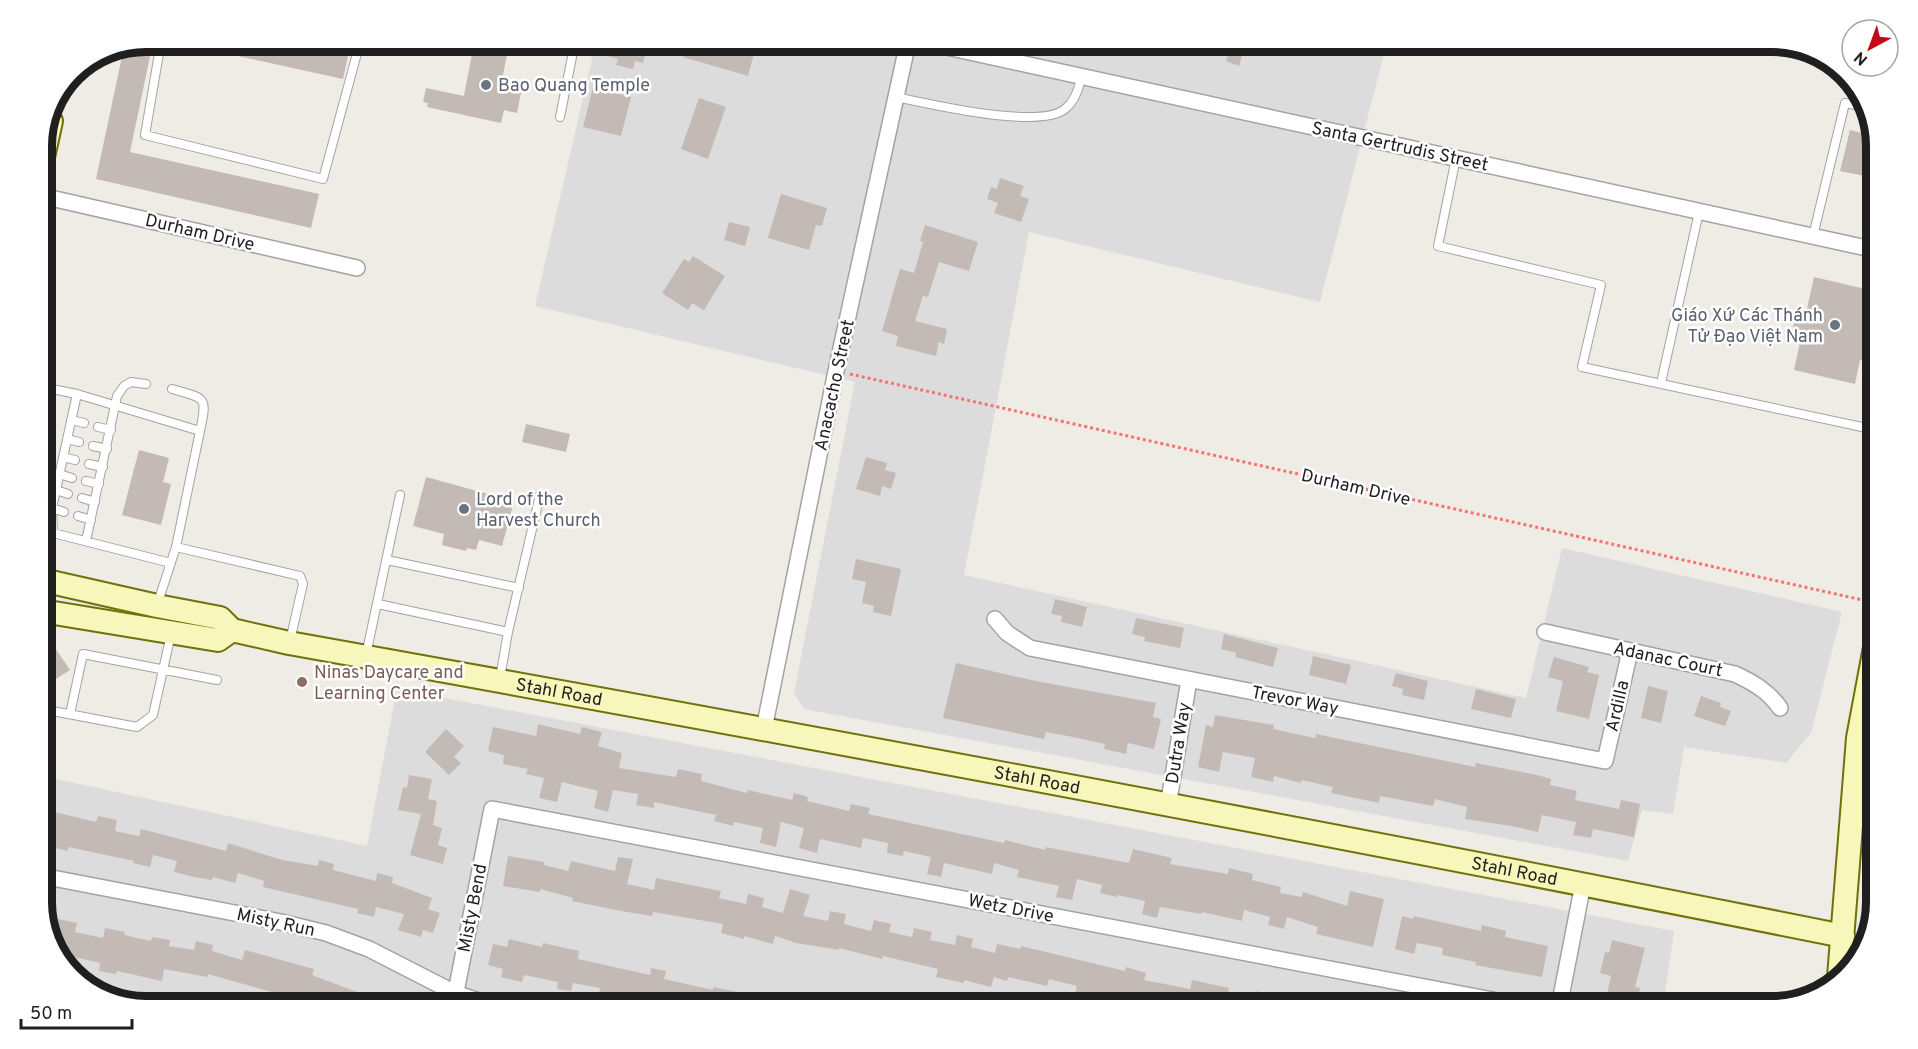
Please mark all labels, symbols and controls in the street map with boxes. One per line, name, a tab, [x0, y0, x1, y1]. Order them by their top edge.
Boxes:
north arrow	[1840, 18, 1900, 78]
text: N	[1851, 46, 1872, 69]
place label: Bao Quang Temple	[498, 75, 650, 98]
marker: Bao Quang Temple	[479, 78, 493, 92]
street label: Santa Gertrudis Street	[1309, 117, 1490, 177]
street label: Durham Drive	[143, 210, 257, 257]
place label: Giáo Xứ Các Thánh Tử Đạo Việt Nam	[1671, 305, 1823, 349]
street label: Anacacho Street	[810, 317, 861, 453]
marker: Giáo Xứ Các Thánh Tử Đạo Việt Nam	[1828, 318, 1842, 332]
street label: Durham Drive	[1299, 465, 1413, 512]
place label: Lord of the Harvest Church	[476, 489, 601, 533]
marker: Lord of the Harvest Church	[457, 502, 471, 516]
street label: Adanac Court	[1611, 638, 1724, 683]
place label: Ninas Daycare and Learning Center	[314, 662, 464, 706]
street label: Stahl Road	[514, 674, 604, 712]
marker: Ninas Daycare and Learning Center	[295, 675, 309, 689]
street label: Ardilla	[1601, 678, 1636, 734]
street label: Trevor Way	[1249, 682, 1340, 721]
street label: Dutra Way	[1162, 701, 1197, 786]
street label: Stahl Road	[992, 762, 1082, 801]
street label: Stahl Road	[1469, 853, 1559, 892]
street label: Misty Bend	[454, 862, 493, 955]
street label: Wetz Drive	[966, 890, 1056, 929]
street label: Misty Run	[234, 904, 317, 943]
scale bar	[21, 992, 132, 1030]
text: 50 m	[30, 1003, 72, 1026]

